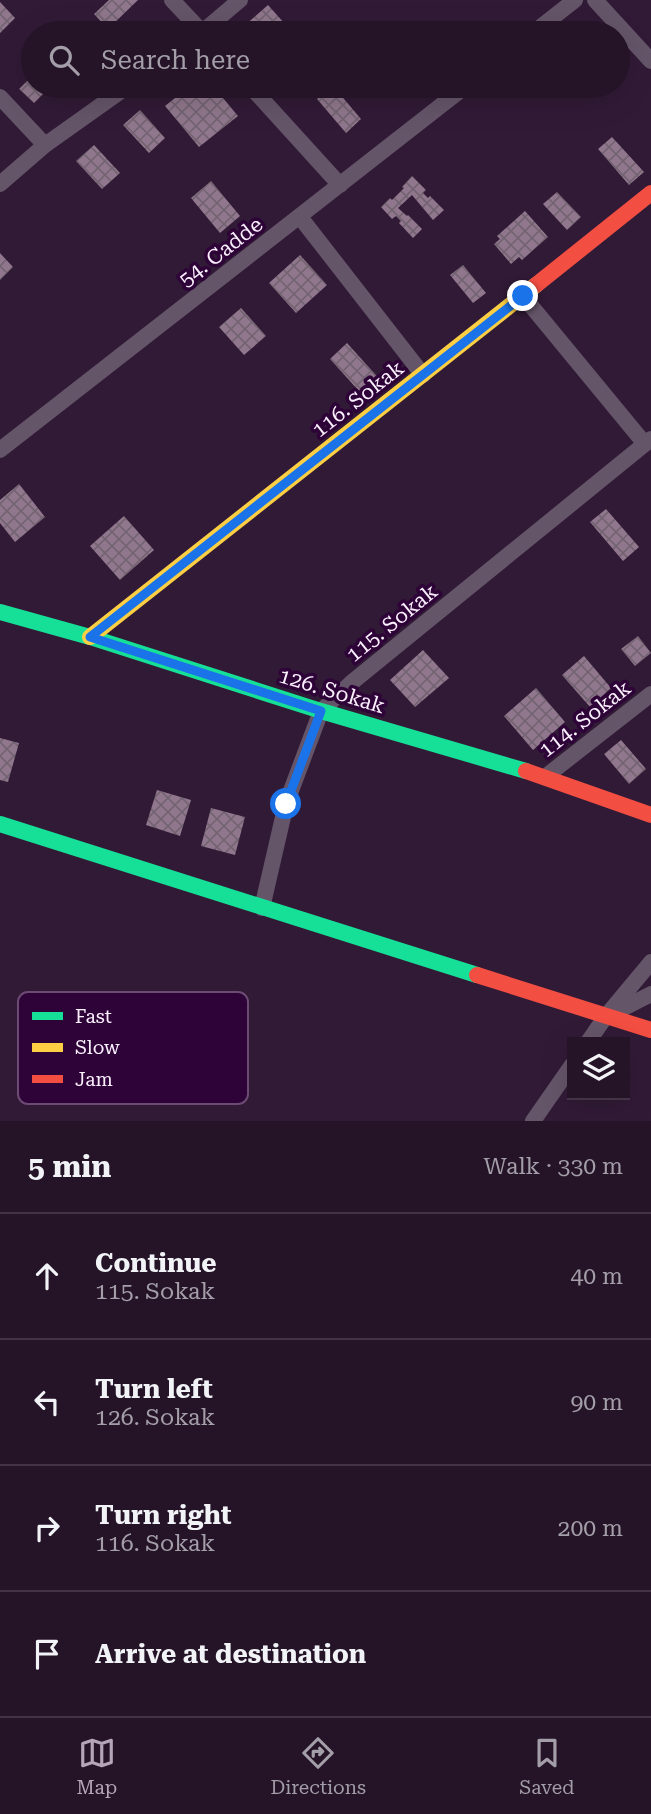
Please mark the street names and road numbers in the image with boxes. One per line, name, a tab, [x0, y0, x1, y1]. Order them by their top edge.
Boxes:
street label: 54. Cadde	[175, 212, 267, 292]
street label: 116. Sokak	[307, 356, 409, 442]
street label: 115. Sokak	[342, 579, 442, 667]
street label: 126. Sokak	[276, 664, 388, 718]
street label: 114. Sokak	[534, 676, 636, 762]

